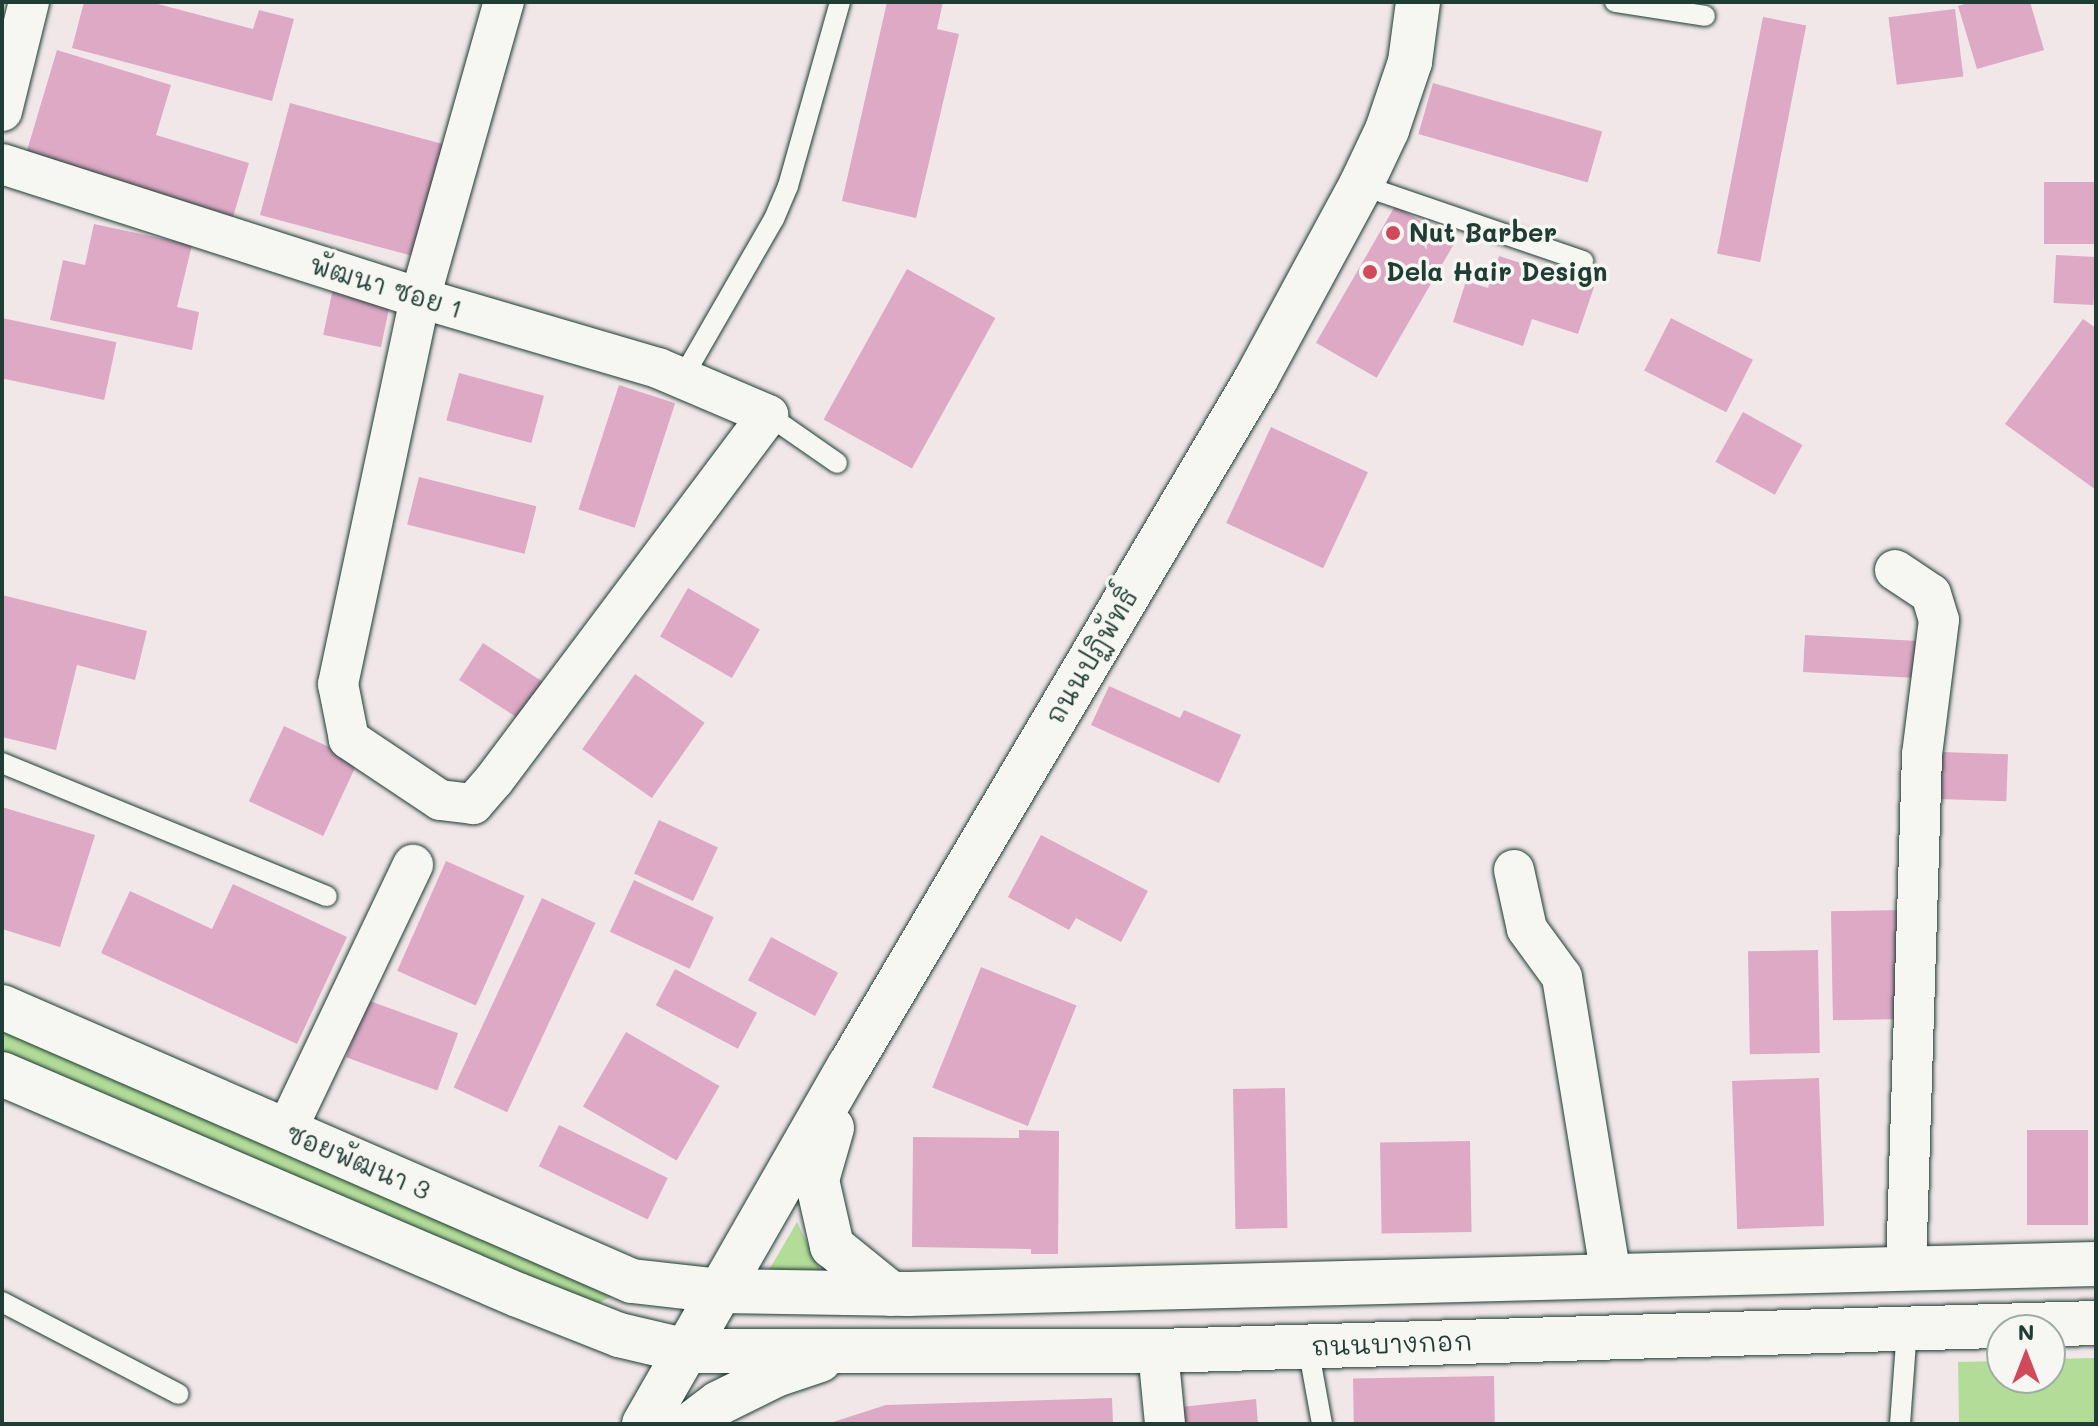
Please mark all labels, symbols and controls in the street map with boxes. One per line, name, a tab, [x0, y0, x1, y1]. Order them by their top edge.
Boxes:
place label: Nut Barber	[1409, 217, 1557, 249]
marker: Nut Barber	[1384, 224, 1402, 242]
street label: พัฒนา ซอย 1	[306, 249, 466, 325]
place label: Dela Hair Design	[1386, 256, 1608, 288]
marker: Dela Hair Design	[1361, 263, 1379, 281]
street label: ถนนปฏิพัทธิ์	[1039, 582, 1145, 730]
street label: ซอยพัฒนา 3	[281, 1118, 435, 1206]
north arrow	[1986, 1314, 2066, 1394]
text: N	[2018, 1317, 2034, 1346]
street label: ถนนบางกอก	[1311, 1326, 1473, 1362]

